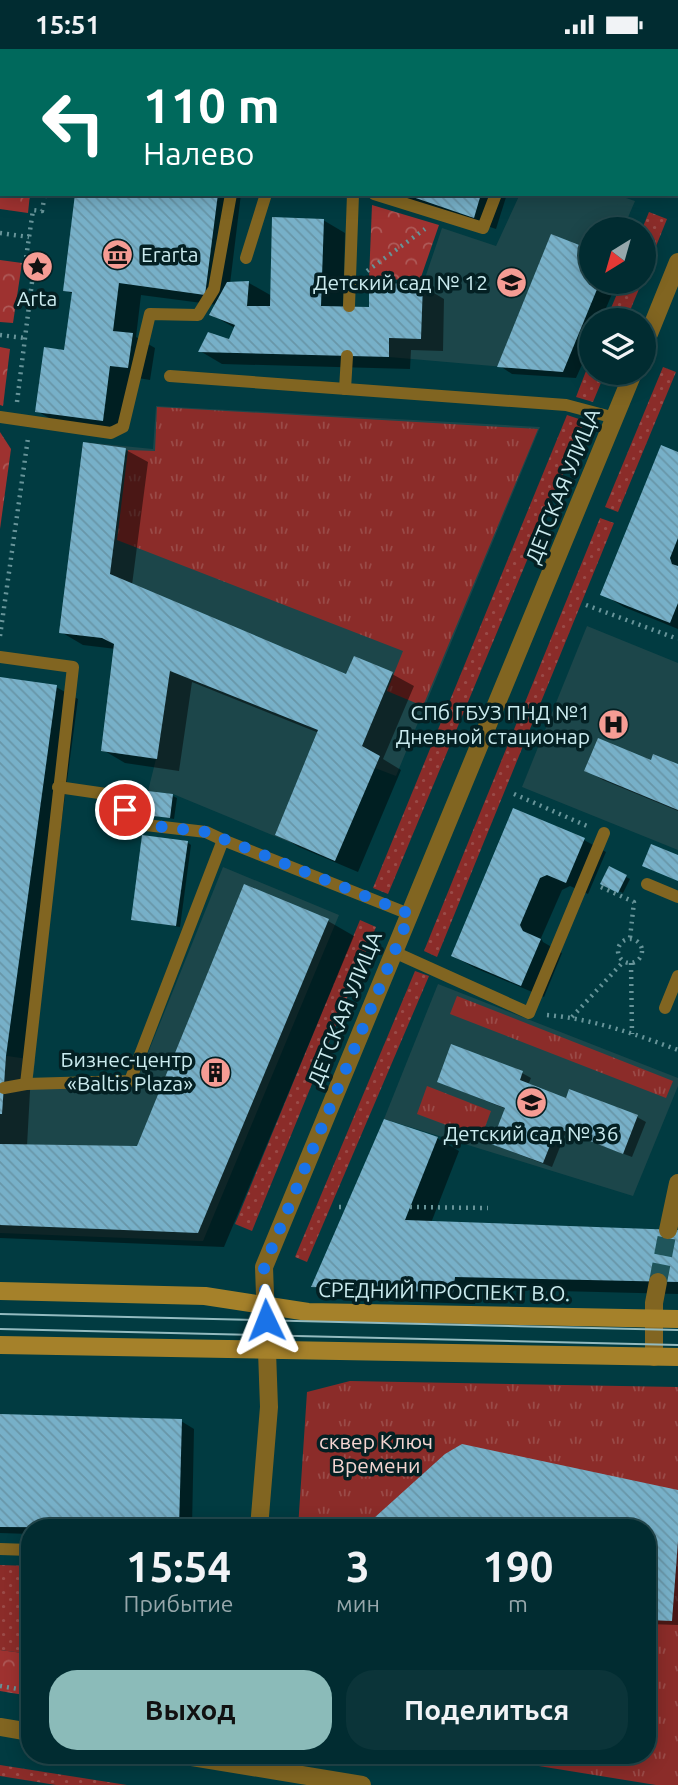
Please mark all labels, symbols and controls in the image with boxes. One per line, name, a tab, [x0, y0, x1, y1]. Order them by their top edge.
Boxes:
text: 15:51	[35, 10, 100, 39]
icon: left	[28, 77, 119, 168]
text: 110 m	[143, 77, 280, 132]
text: Налево	[143, 135, 255, 171]
north arrow	[579, 217, 656, 294]
map controls	[579, 217, 656, 385]
museum icon: Erarta	[101, 238, 135, 272]
place label: Erarta	[141, 242, 198, 266]
place icon: Arta	[20, 250, 54, 284]
school or university icon: Детский сад № 12	[494, 266, 528, 300]
place label: Детский сад № 12	[313, 270, 488, 294]
place label: Arta	[17, 286, 57, 310]
button: layers	[579, 308, 656, 385]
street label: ДЕТСКАЯ УЛИЦА	[520, 404, 604, 567]
place label: СПб ГБУЗ ПНД №1 Дневной стационар	[396, 700, 590, 748]
hospital icon: СПб ГБУЗ ПНД №1 Дневной стационар	[596, 708, 630, 742]
pin	[95, 780, 155, 840]
icon: arrive	[106, 791, 144, 829]
street label: ДЕТСКАЯ УЛИЦА	[302, 927, 386, 1090]
place label: Бизнес-центр «Baltis Plaza»	[61, 1047, 193, 1095]
building icon: Бизнес-центр «Baltis Plaza»	[199, 1055, 233, 1089]
school or university icon: Детский сад № 36	[514, 1085, 548, 1119]
place label: Детский сад № 36	[443, 1121, 619, 1145]
street label: СРЕДНИЙ ПРОСПЕКТ В.О.	[318, 1277, 570, 1305]
position arrow	[229, 1283, 303, 1357]
park label: сквер Ключ Времени	[319, 1429, 433, 1477]
text: 15:54	[126, 1543, 231, 1590]
text: 3	[346, 1543, 370, 1590]
text: 190	[482, 1543, 553, 1590]
text: Прибытие	[124, 1591, 234, 1616]
text: мин	[336, 1591, 380, 1616]
text: m	[508, 1591, 528, 1616]
button: Выход	[49, 1670, 332, 1750]
button: Поделиться	[346, 1670, 628, 1750]

